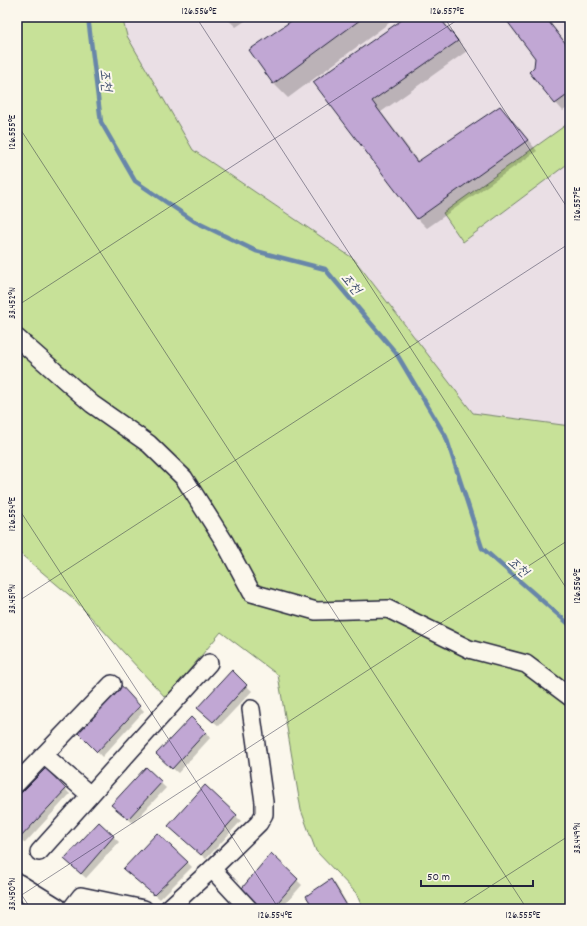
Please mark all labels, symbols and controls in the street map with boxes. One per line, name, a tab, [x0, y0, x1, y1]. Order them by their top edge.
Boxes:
text: 126.556°E	[181, 5, 217, 19]
text: 126.557°E	[430, 5, 464, 19]
water label: 조천	[94, 68, 117, 94]
text: 126.555°E	[6, 114, 20, 149]
text: 126.557°E	[571, 187, 585, 221]
water label: 조천	[336, 269, 366, 301]
text: 33.452°N	[6, 287, 20, 319]
text: 126.554°E	[6, 496, 20, 531]
water label: 조천	[503, 553, 534, 584]
text: 126.556°E	[571, 568, 585, 604]
text: 33.451°N	[6, 584, 20, 614]
text: 33.449°N	[571, 822, 585, 854]
scale bar	[421, 862, 533, 888]
text: 50 m	[427, 869, 450, 886]
text: 33.450°N	[6, 877, 20, 910]
text: 126.554°E	[258, 909, 293, 923]
text: 126.555°E	[506, 909, 541, 923]

